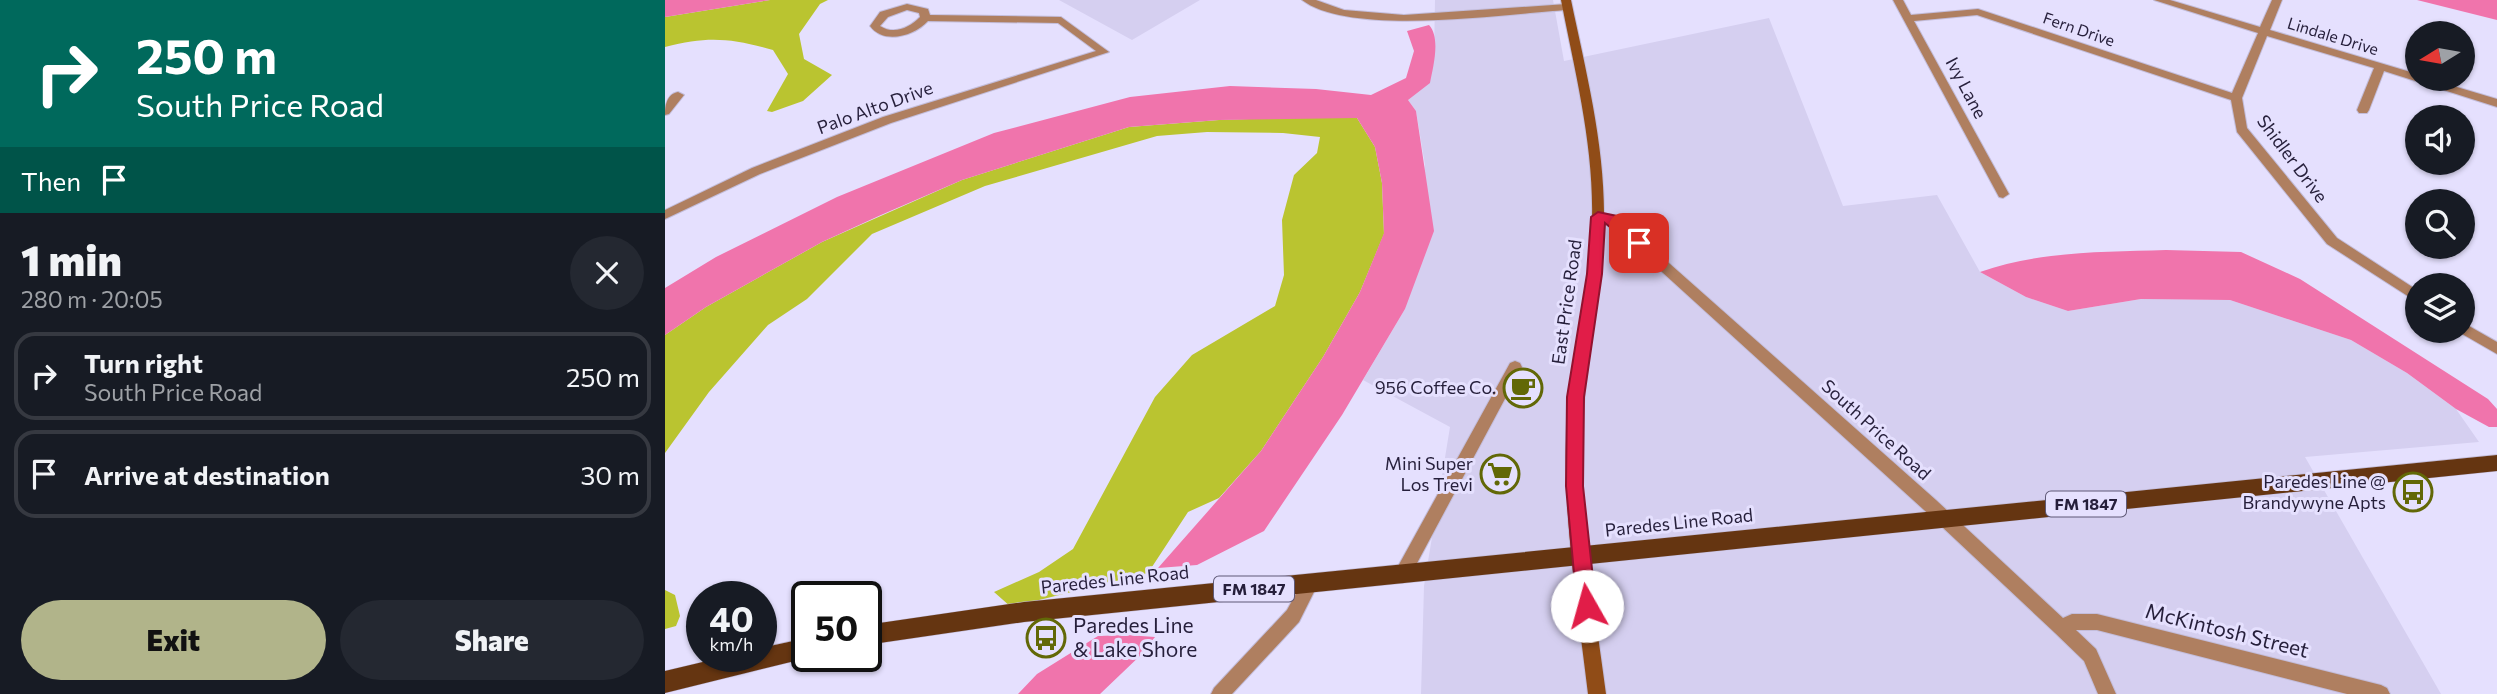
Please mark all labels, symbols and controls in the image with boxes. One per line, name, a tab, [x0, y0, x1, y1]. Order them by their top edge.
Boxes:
street label: Fern Drive	[2041, 7, 2117, 50]
street label: Lindale Drive	[2285, 13, 2381, 58]
north arrow	[2405, 21, 2475, 91]
map controls	[2405, 21, 2475, 343]
text: 250 m	[136, 24, 277, 84]
icon: right	[21, 28, 112, 119]
street label: Ivy Lane	[1942, 53, 1992, 122]
street label: Palo Alto Drive	[814, 76, 935, 138]
text: South Price Road	[136, 84, 384, 124]
button: sound	[2405, 105, 2475, 175]
street label: Shidler Drive	[2253, 110, 2333, 207]
icon: arrive	[95, 161, 133, 199]
text: Then	[21, 165, 81, 196]
button: search	[2405, 189, 2475, 259]
pin	[1609, 213, 1669, 273]
icon: arrive	[1620, 224, 1658, 262]
text: 1 min	[21, 233, 122, 285]
button: close	[570, 236, 644, 310]
street label: East Price Road	[1546, 238, 1586, 366]
button: layers	[2405, 273, 2475, 343]
text: 280 m · 20:05	[21, 285, 163, 313]
text: Turn right	[84, 347, 203, 378]
icon: right	[25, 357, 63, 395]
text: 250 m	[566, 361, 640, 392]
cafe icon: 956 Coffee Co.	[1502, 367, 1544, 409]
street label: South Price Road	[1817, 374, 1936, 484]
place label: 956 Coffee Co.	[1375, 376, 1496, 398]
text: South Price Road	[84, 378, 262, 406]
place label: Mini Super Los Trevi	[1385, 452, 1473, 495]
supermarket icon: Mini Super Los Trevi	[1479, 453, 1521, 495]
icon: arrive	[25, 455, 63, 493]
text: Arrive at destination	[84, 459, 330, 490]
text: 30 m	[581, 459, 640, 490]
place label: Paredes Line @ Brandywyne Apts	[2242, 470, 2386, 513]
bus stop icon: Paredes Line @ Brandywyne Apts	[2392, 471, 2434, 513]
road number: FM 1847	[2046, 491, 2126, 516]
street label: Paredes Line Road	[1604, 503, 1754, 541]
street label: Paredes Line Road	[1040, 560, 1190, 598]
position arrow	[1550, 569, 1624, 643]
road number: FM 1847	[1214, 576, 1294, 602]
speed limit sign: 50	[791, 581, 882, 672]
text: 40	[709, 596, 754, 639]
street label: McKintosh Street	[2143, 597, 2312, 662]
button: Exit	[21, 600, 326, 680]
button: Share	[340, 600, 644, 680]
place label: Paredes Line & Lake Shore	[1073, 612, 1197, 661]
bus stop icon: Paredes Line & Lake Shore	[1025, 617, 1067, 659]
text: km/h	[710, 633, 753, 655]

